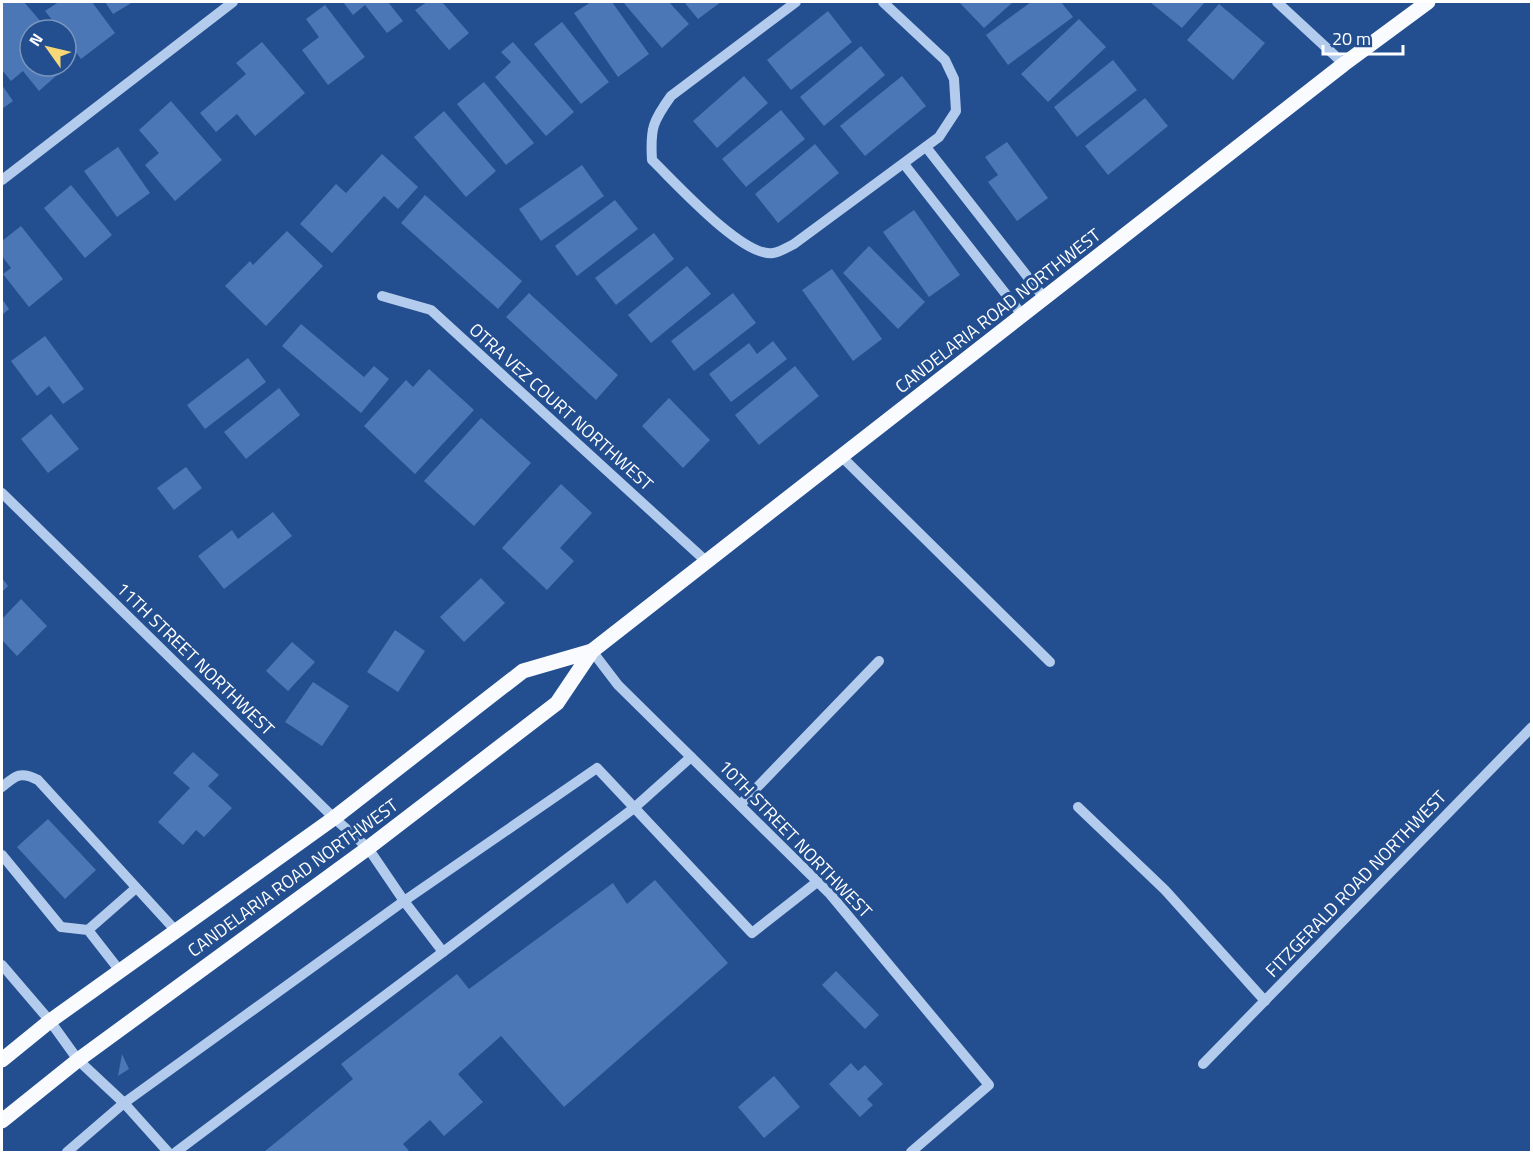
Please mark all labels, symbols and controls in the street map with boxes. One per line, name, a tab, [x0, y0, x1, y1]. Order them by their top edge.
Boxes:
north arrow	[18, 18, 78, 78]
scale bar	[1323, 18, 1402, 56]
text: 20 m	[1332, 25, 1371, 52]
text: N	[23, 28, 49, 51]
street label: CANDELARIA ROAD NORTHWEST	[889, 221, 1107, 400]
street label: OTRA VEZ COURT NORTHWEST	[463, 316, 660, 497]
street label: 11TH STREET NORTHWEST	[110, 576, 281, 742]
street label: 10TH STREET NORTHWEST	[712, 753, 879, 924]
street label: FITZGERALD ROAD NORTHWEST	[1259, 784, 1453, 983]
street label: CANDELARIA ROAD NORTHWEST	[182, 792, 404, 963]

